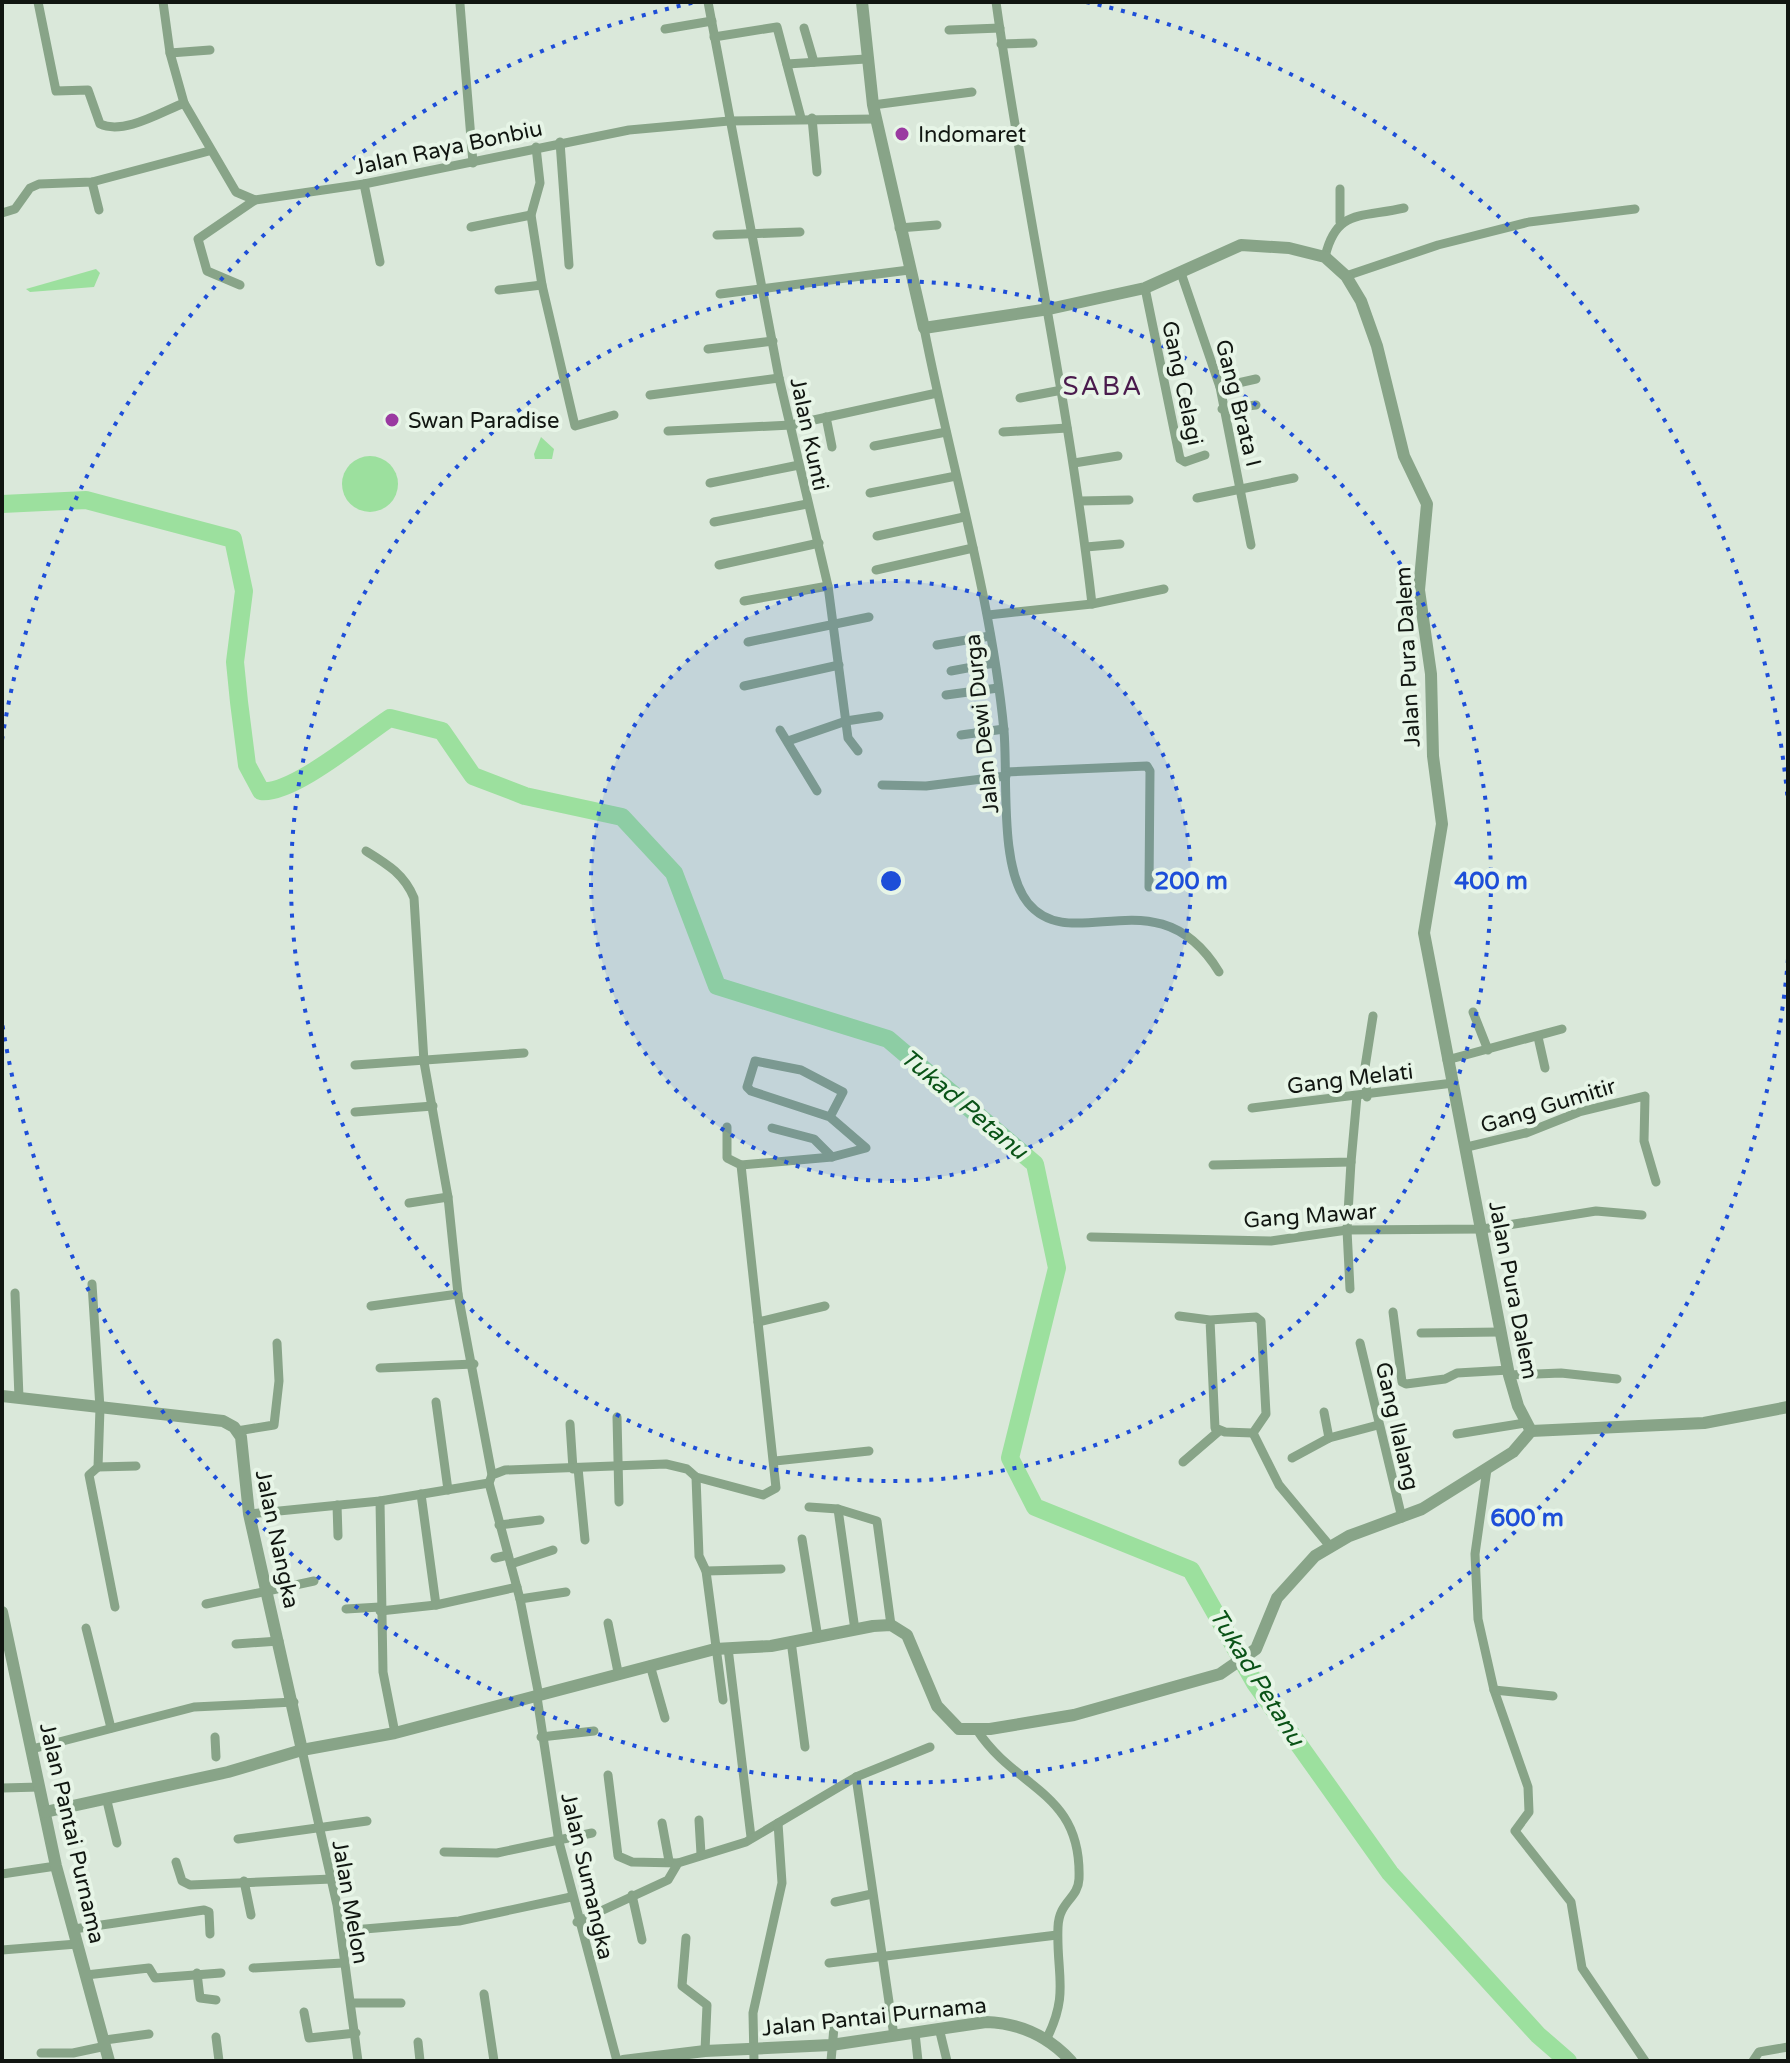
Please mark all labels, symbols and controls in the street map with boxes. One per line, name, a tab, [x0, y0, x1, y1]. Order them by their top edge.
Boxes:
street label: Jalan Raya Bonbiu	[352, 115, 545, 181]
place label: Indomaret	[918, 122, 1026, 148]
marker: Indomaret	[893, 125, 911, 143]
street label: Gang Celagi	[1156, 319, 1208, 448]
street label: Gang Brata I	[1210, 337, 1266, 470]
district label: SABA	[1063, 371, 1143, 402]
street label: Jalan Kunti	[784, 375, 834, 493]
place label: Swan Paradise	[408, 408, 559, 434]
marker: Swan Paradise	[383, 411, 401, 429]
street label: Jalan Pura Dalem	[1390, 566, 1426, 748]
street label: Jalan Dewi Durga	[960, 633, 1004, 815]
centre of rings	[877, 867, 905, 895]
text: 200 m	[1154, 867, 1228, 896]
text: 400 m	[1454, 867, 1528, 896]
water label: Tukad Petanu	[894, 1043, 1034, 1167]
street label: Gang Melati	[1286, 1058, 1415, 1100]
street label: Gang Gumitir	[1478, 1073, 1620, 1139]
street label: Gang Mawar	[1243, 1198, 1378, 1234]
street label: Jalan Pura Dalem	[1483, 1199, 1543, 1381]
street label: Gang Ilalang	[1370, 1359, 1424, 1493]
street label: Jalan Nangka	[250, 1468, 304, 1611]
text: 600 m	[1490, 1504, 1564, 1533]
water label: Tukad Petanu	[1203, 1603, 1311, 1753]
street label: Jalan Pantai Purnama	[34, 1720, 110, 1946]
street label: Jalan Sumangka	[555, 1790, 619, 1962]
street label: Jalan Melon	[326, 1838, 374, 1966]
street label: Jalan Pantai Purnama	[760, 1992, 988, 2042]

